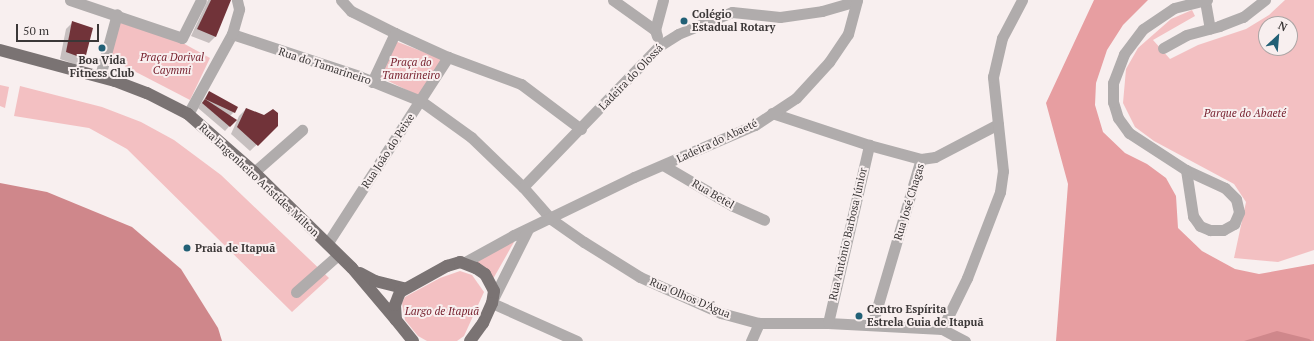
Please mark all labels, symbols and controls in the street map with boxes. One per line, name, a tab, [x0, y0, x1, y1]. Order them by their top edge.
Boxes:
place label: Colégio Estadual Rotary	[692, 8, 775, 34]
scale bar	[18, 16, 101, 42]
marker: Colégio Estadual Rotary	[679, 16, 689, 26]
north arrow	[1258, 16, 1298, 56]
text: N	[1276, 18, 1290, 34]
text: 50 m	[23, 23, 49, 38]
street label: Ladeira do Olossá	[596, 41, 666, 113]
marker: Boa Vida Fitness Club	[97, 43, 107, 53]
street label: Rua do Tamarineiro	[277, 45, 373, 87]
park label: Praça Dorival Caymmi	[140, 51, 204, 77]
place label: Boa Vida Fitness Club	[70, 54, 134, 80]
park label: Praça do Tamarineiro	[382, 56, 440, 82]
park label: Parque do Abaeté	[1204, 106, 1286, 120]
street label: Rua João do Peixe	[359, 111, 417, 191]
street label: Ladeira do Abaeté	[674, 116, 760, 166]
street label: Rua Engenheiro Aristides Milton	[196, 121, 322, 239]
street label: Rua José Chagas	[891, 162, 927, 242]
street label: Rua Antônio Barbosa Júnior	[826, 166, 870, 302]
street label: Rua Betel	[689, 177, 737, 211]
place label: Praia de Itapuã	[195, 241, 275, 255]
marker: Praia de Itapuã	[182, 243, 192, 253]
street label: Rua Olhos D'Água	[648, 275, 732, 321]
place label: Centro Espírita Estrela Guia de Itapuã	[867, 303, 984, 329]
park label: Largo de Itapuã	[405, 304, 479, 318]
marker: Centro Espírita Estrela Guia de Itapuã	[854, 311, 864, 321]

